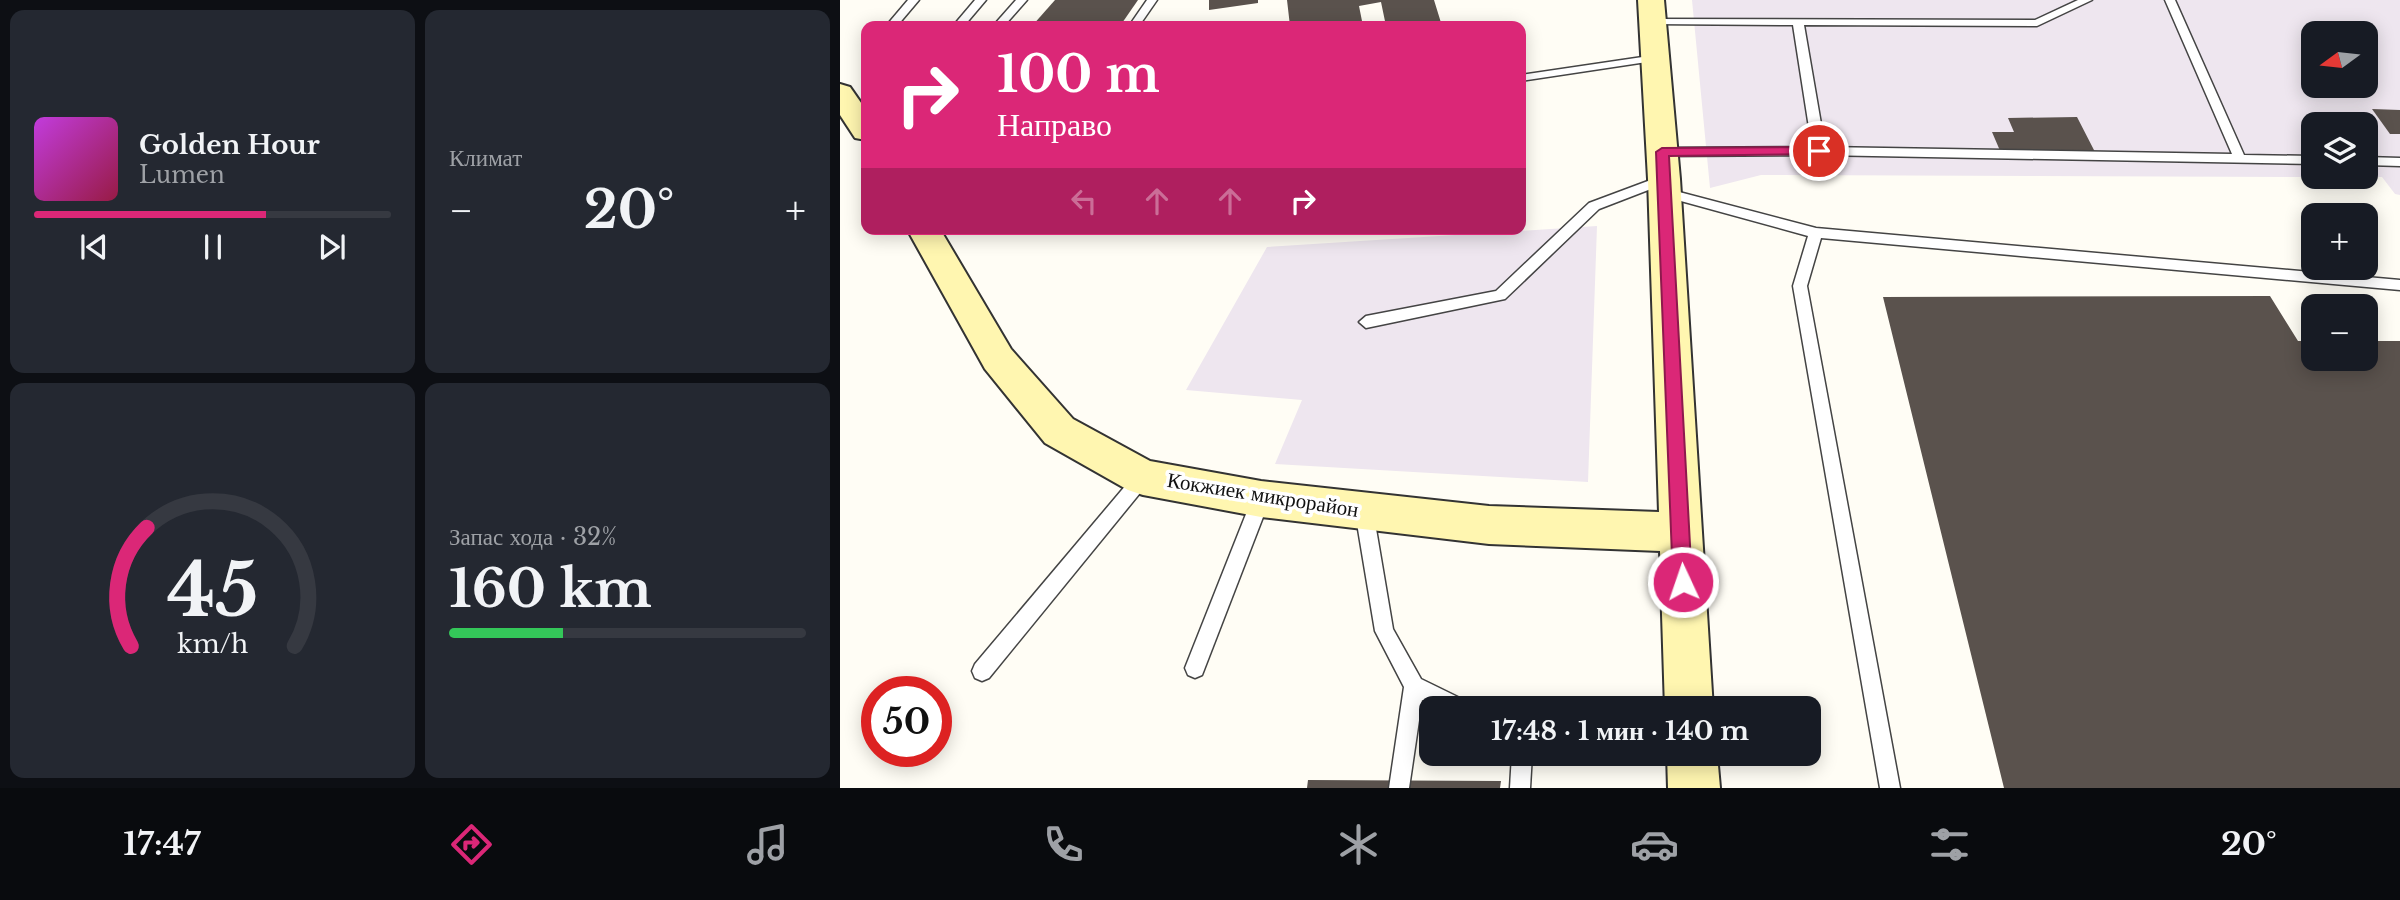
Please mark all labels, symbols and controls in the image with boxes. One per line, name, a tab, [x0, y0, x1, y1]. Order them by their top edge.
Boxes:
north arrow	[2301, 21, 2378, 98]
map controls	[2301, 21, 2378, 371]
text: 100 m	[997, 44, 1160, 105]
icon: right	[882, 49, 973, 140]
text: Направо	[997, 105, 1112, 145]
button: layers	[2301, 112, 2378, 189]
pin	[1789, 121, 1849, 181]
text: Golden Hour	[139, 129, 320, 161]
icon: arrive	[1800, 132, 1838, 170]
text: Климат	[449, 144, 522, 172]
text: Lumen	[139, 161, 225, 189]
text: 20°	[584, 178, 674, 242]
icon: left	[1065, 182, 1103, 220]
icon: ahead	[1138, 182, 1176, 220]
icon: ahead	[1211, 182, 1249, 220]
icon: right	[1284, 182, 1322, 220]
text: −	[449, 187, 473, 234]
text: +	[785, 187, 806, 234]
button: +	[2301, 203, 2378, 280]
icon: previous	[75, 228, 113, 266]
icon: pause	[194, 228, 232, 266]
icon: next	[313, 228, 351, 266]
button: −	[2301, 294, 2378, 371]
street label: Кокжиек микрорайон	[1165, 467, 1361, 523]
text: Запас хода · 32%	[449, 523, 617, 551]
position arrow	[1646, 545, 1720, 619]
text: 45	[167, 546, 258, 637]
text: 160 km	[449, 557, 652, 621]
text: km/h	[177, 629, 248, 660]
speed limit sign: 50	[861, 676, 952, 767]
text: 17:48 · 1 мин · 140 m	[1491, 715, 1749, 747]
icon: directions	[447, 820, 496, 869]
icon: music	[743, 820, 792, 869]
icon: phone	[1039, 820, 1088, 869]
icon: climate	[1334, 820, 1383, 869]
icon: car	[1630, 820, 1679, 869]
icon: filters	[1925, 820, 1974, 869]
text: 17:47	[123, 824, 201, 864]
text: 20°	[2221, 824, 2277, 864]

